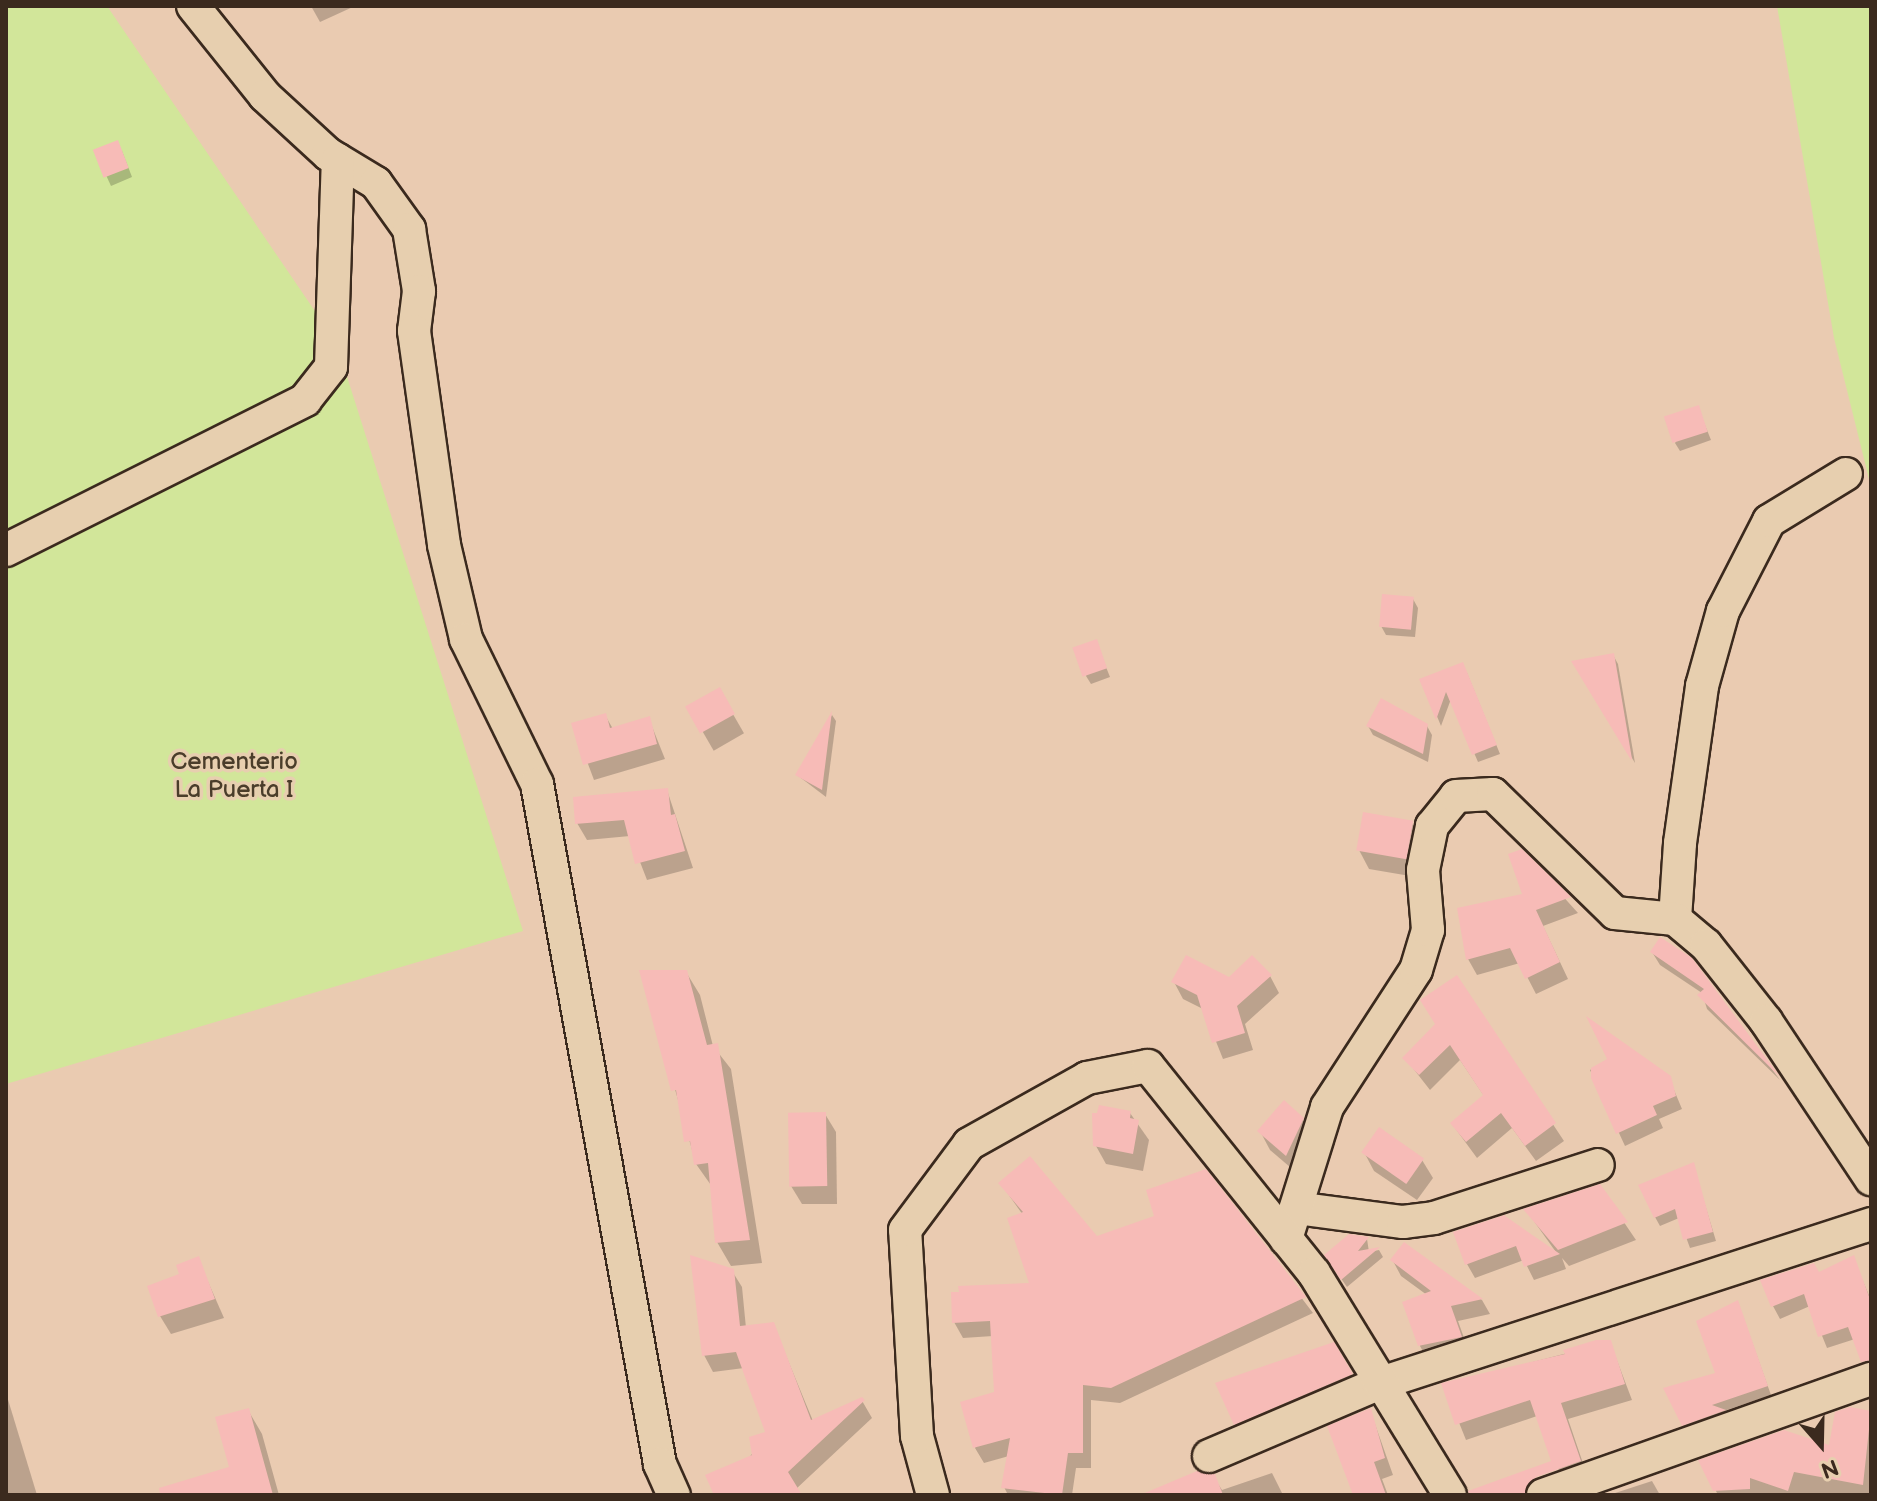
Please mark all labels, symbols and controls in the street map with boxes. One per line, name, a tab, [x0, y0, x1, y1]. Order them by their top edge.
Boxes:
park label: Cementerio La Puerta I	[170, 748, 298, 804]
north arrow	[1781, 1405, 1861, 1485]
text: N	[1817, 1453, 1842, 1484]

